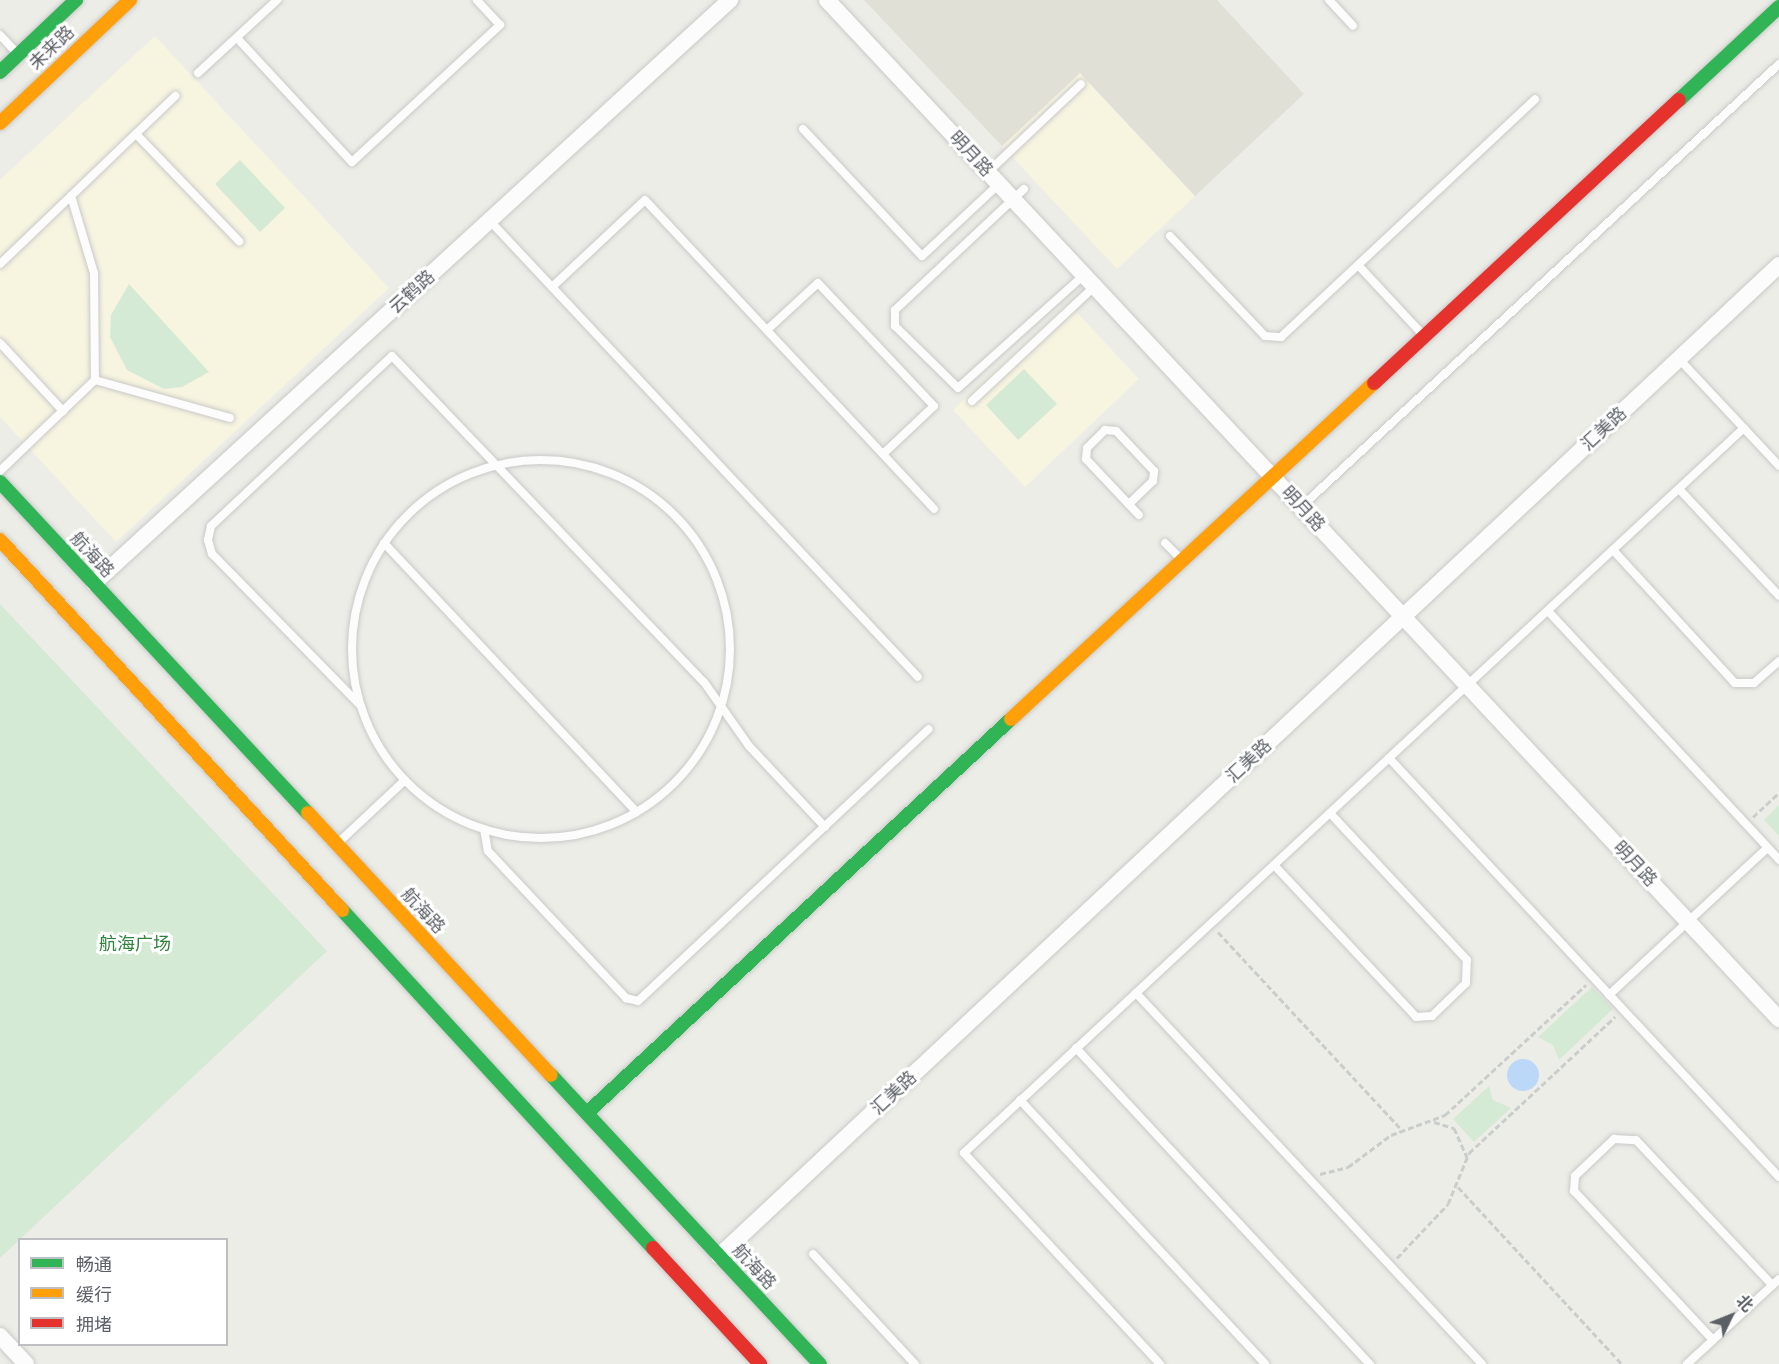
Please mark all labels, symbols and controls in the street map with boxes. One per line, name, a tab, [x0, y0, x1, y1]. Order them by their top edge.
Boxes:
street label: 未来路	[25, 21, 79, 75]
street label: 明月路	[945, 127, 997, 181]
street label: 云鹤路	[385, 266, 439, 318]
street label: 汇美路	[1577, 403, 1631, 455]
street label: 明月路	[1277, 482, 1329, 536]
street label: 航海路	[66, 528, 118, 582]
street label: 汇美路	[1222, 735, 1276, 787]
street label: 明月路	[1609, 837, 1661, 891]
street label: 航海路	[397, 884, 449, 938]
park label: 航海广场	[99, 933, 171, 955]
street label: 汇美路	[867, 1067, 921, 1119]
legend	[18, 1238, 228, 1346]
street label: 航海路	[728, 1240, 780, 1294]
text: 畅通	[76, 1254, 112, 1276]
text: 缓行	[76, 1284, 112, 1306]
north arrow	[1701, 1286, 1761, 1346]
text: 北	[1732, 1291, 1757, 1316]
text: 拥堵	[76, 1314, 112, 1336]

